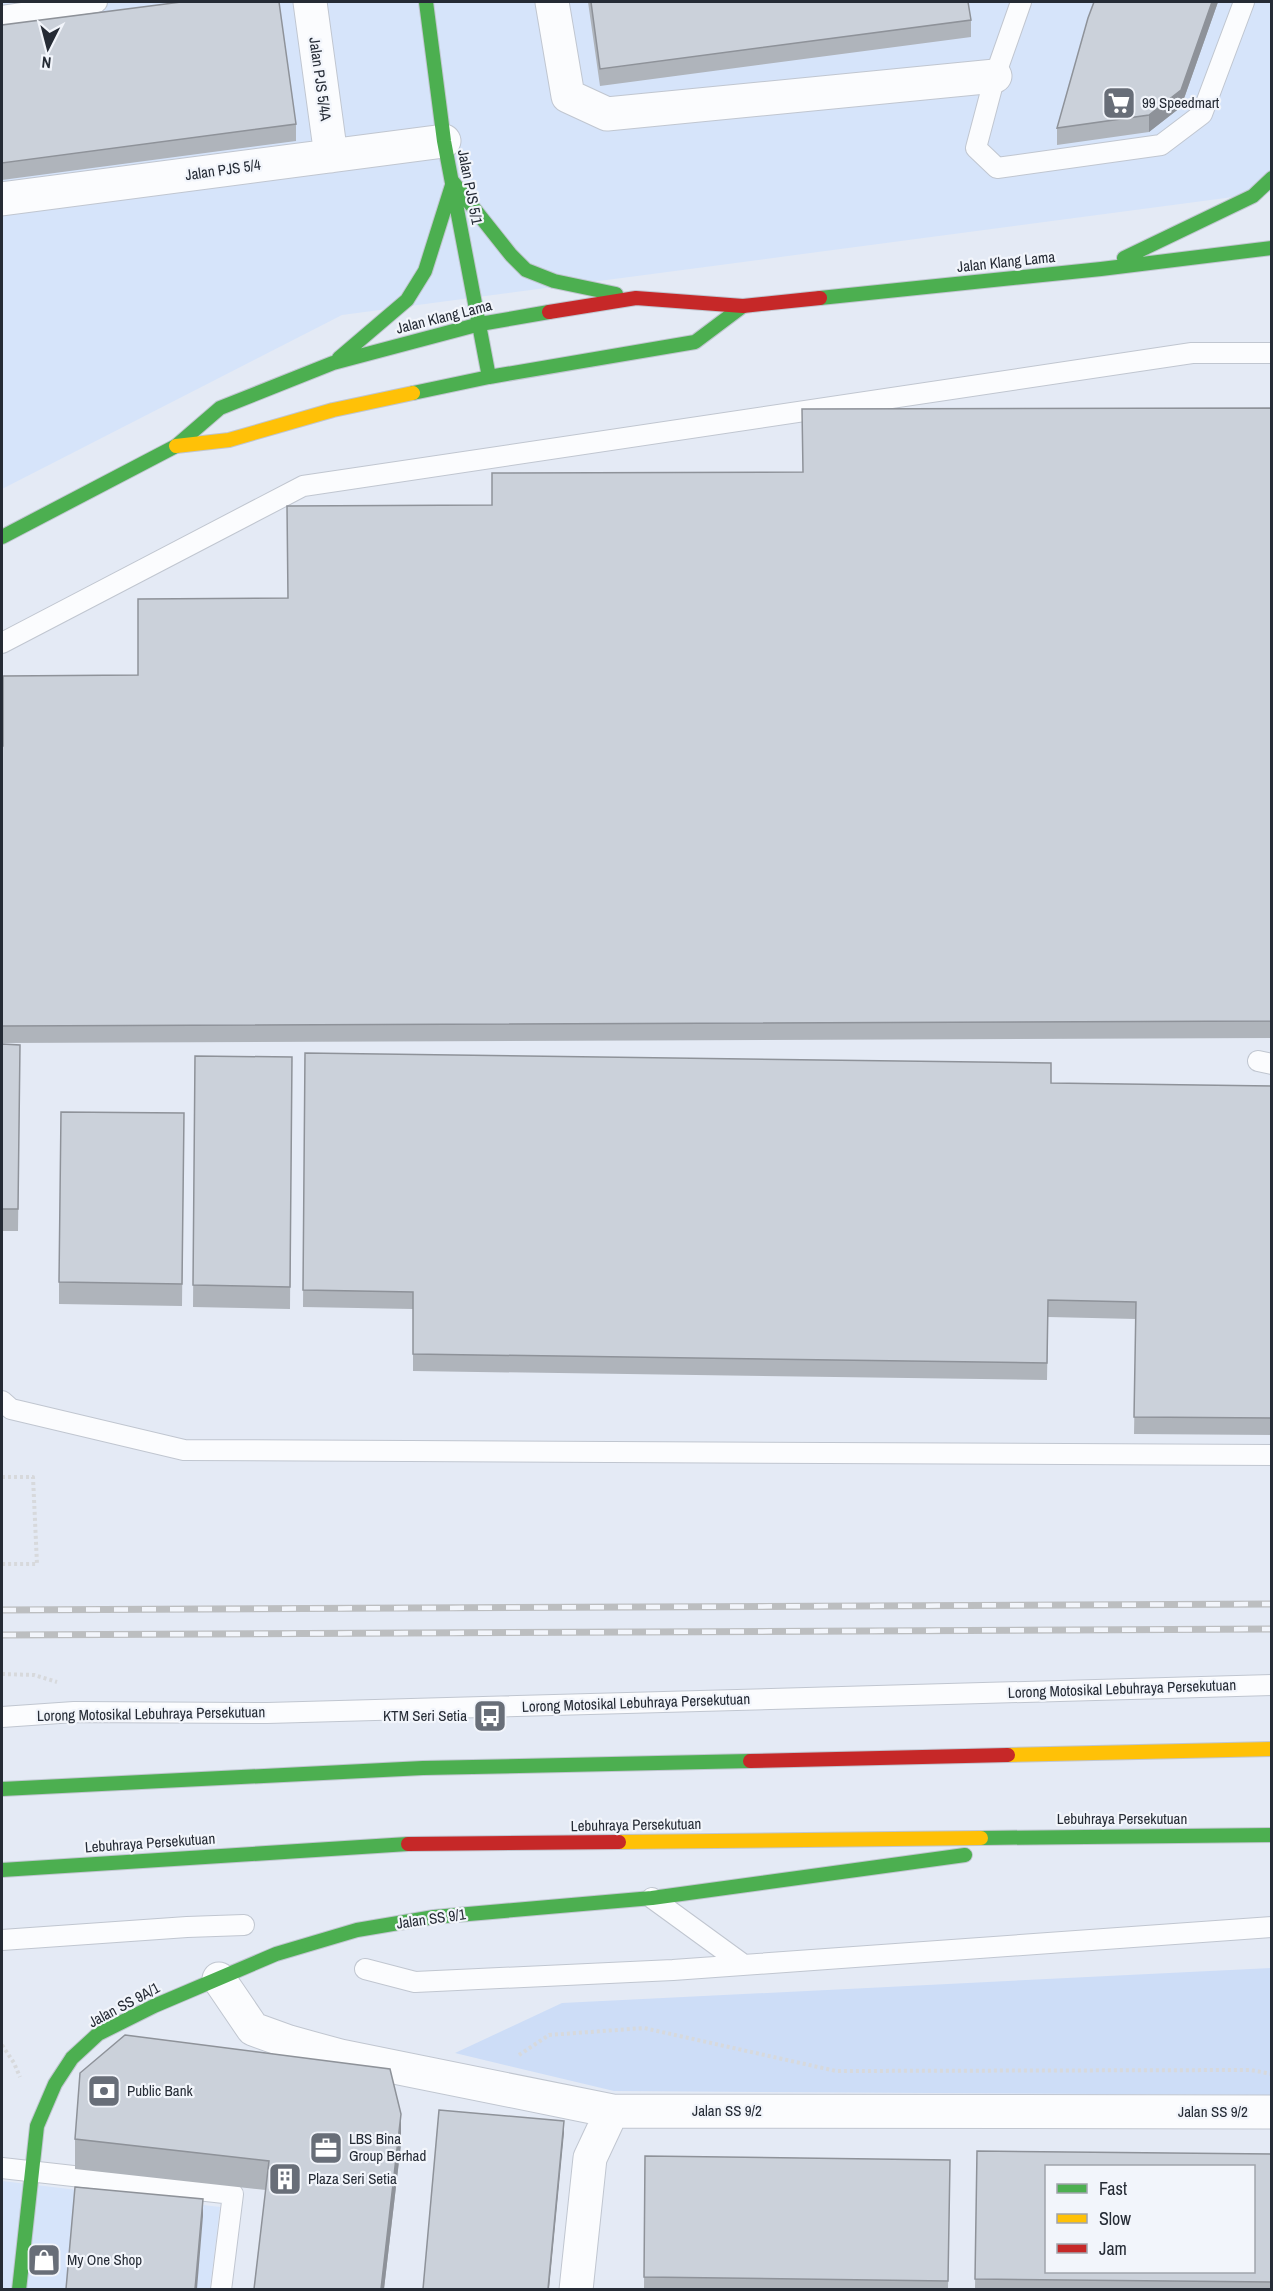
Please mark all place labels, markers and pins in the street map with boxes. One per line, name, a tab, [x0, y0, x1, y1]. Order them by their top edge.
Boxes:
supermarket icon: 99 Speedmart	[1101, 85, 1137, 121]
place label: 99 Speedmart	[1142, 92, 1220, 113]
bus stop icon: KTM Seri Setia	[472, 1698, 508, 1734]
place label: KTM Seri Setia	[383, 1705, 467, 1726]
bank icon: Public Bank	[86, 2073, 122, 2109]
place label: Public Bank	[127, 2080, 193, 2101]
place label: LBS Bina Group Berhad	[349, 2128, 426, 2166]
office icon: LBS Bina Group Berhad	[308, 2130, 344, 2166]
building icon: Plaza Seri Setia	[267, 2161, 303, 2197]
place label: Plaza Seri Setia	[308, 2168, 397, 2189]
shop icon: My One Shop	[26, 2242, 62, 2278]
place label: My One Shop	[67, 2249, 142, 2270]

